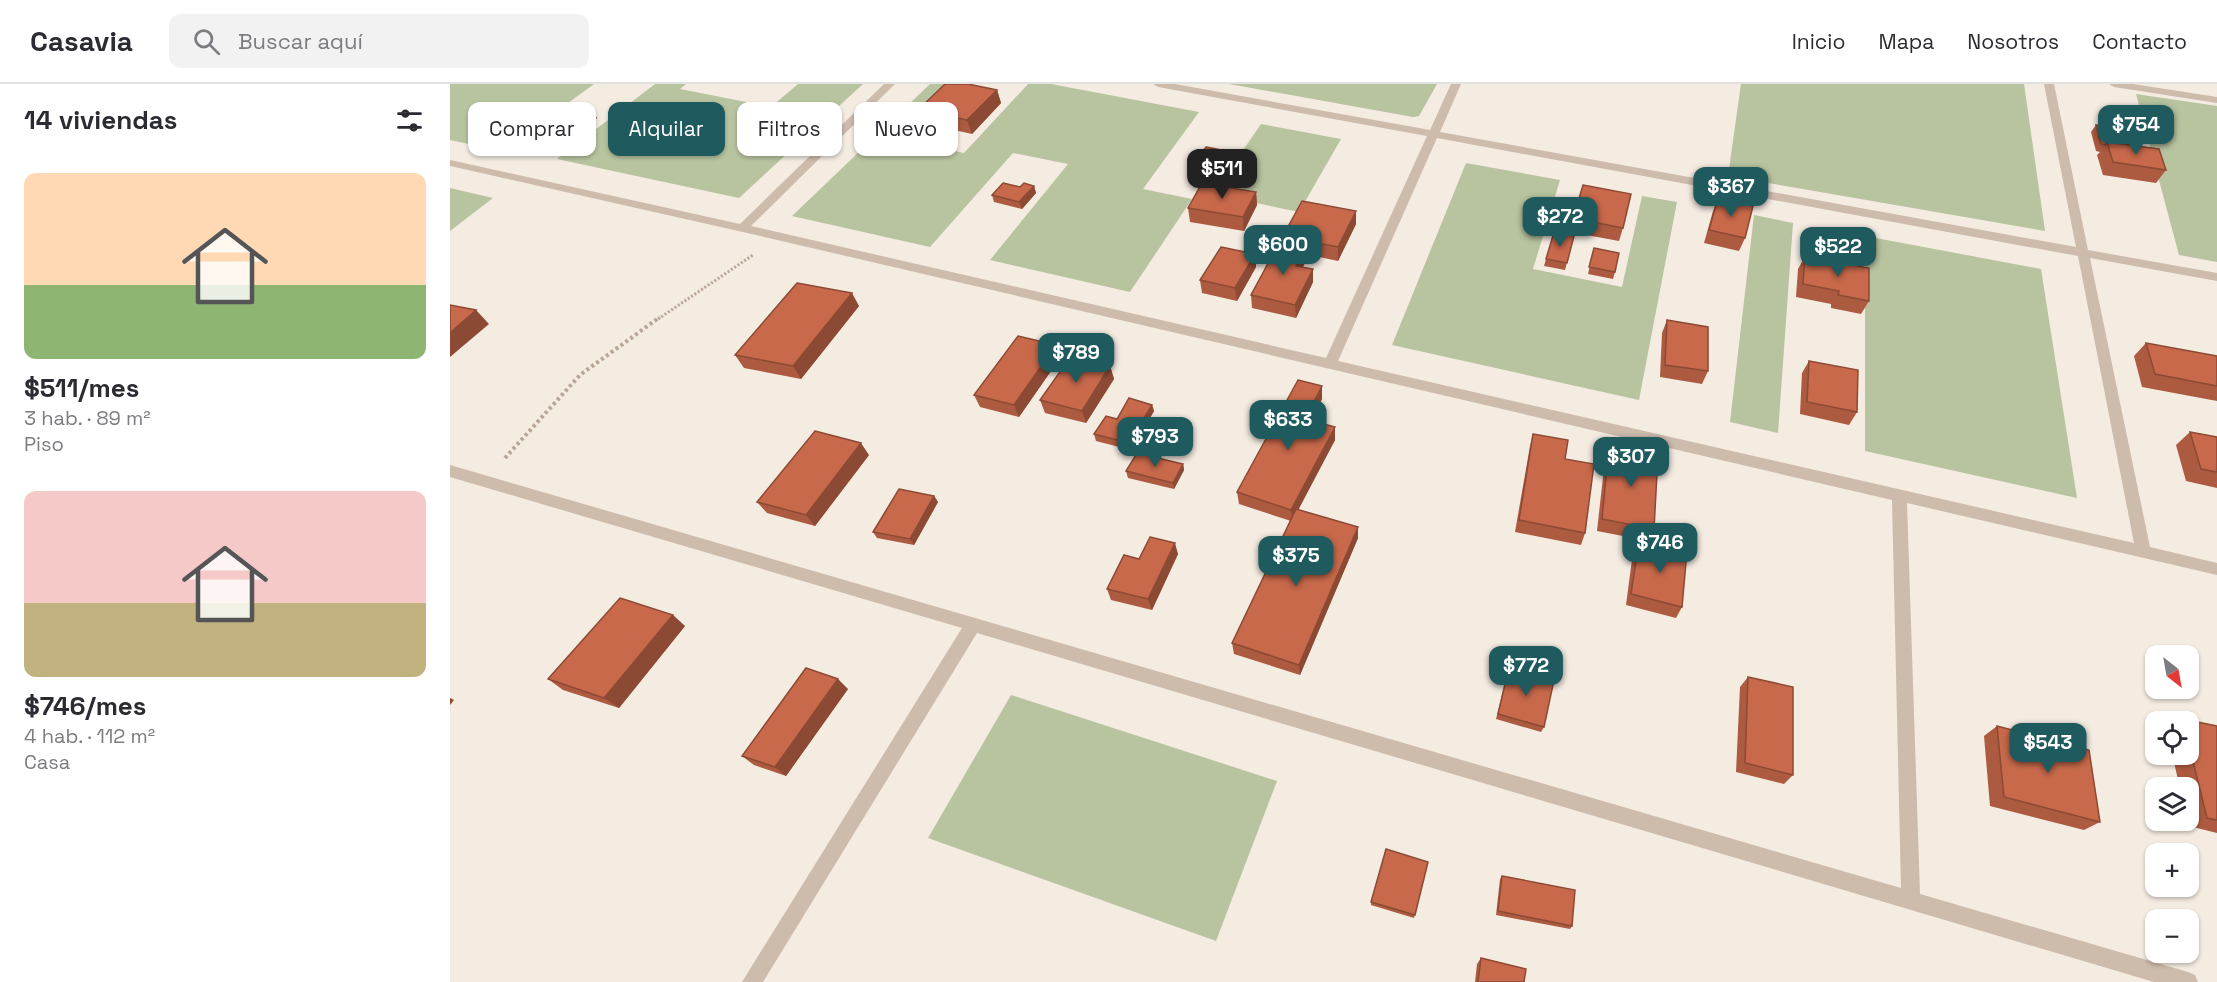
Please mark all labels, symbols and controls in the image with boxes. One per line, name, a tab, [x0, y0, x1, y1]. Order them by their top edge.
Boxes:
search box	[169, 14, 589, 68]
text: Casavia	[30, 23, 133, 59]
icon: search	[190, 25, 223, 58]
text: Buscar aquí	[238, 27, 363, 55]
text: Inicio	[1792, 28, 1846, 55]
text: Mapa	[1879, 28, 1934, 55]
text: Nosotros	[1967, 28, 2059, 55]
text: Contacto	[2092, 28, 2187, 55]
chip: Comprar	[468, 102, 596, 156]
chip: Alquilar	[608, 102, 725, 156]
chip: Filtros	[737, 102, 842, 156]
chip: Nuevo	[854, 102, 958, 156]
text: 14 viviendas	[24, 103, 177, 137]
icon: filters	[393, 104, 426, 137]
pin: $754	[2100, 105, 2172, 156]
text: $754	[2112, 111, 2160, 137]
pin: $511	[1186, 149, 1258, 200]
text: $511	[1201, 155, 1243, 181]
pin: $367	[1695, 167, 1767, 218]
text: $367	[1707, 173, 1755, 199]
pin: $272	[1524, 197, 1596, 248]
text: $272	[1537, 203, 1583, 229]
icon: home	[171, 212, 279, 320]
pin: $600	[1247, 225, 1319, 276]
pin: $522	[1802, 227, 1874, 278]
text: $600	[1258, 231, 1308, 257]
text: $522	[1814, 233, 1862, 259]
pin: $789	[1040, 333, 1112, 384]
text: $789	[1052, 339, 1100, 365]
text: $511/mes	[24, 371, 139, 405]
pin: $633	[1252, 400, 1324, 451]
text: 3 hab. · 89 m²	[24, 405, 151, 431]
text: $633	[1264, 406, 1312, 432]
pin: $793	[1119, 417, 1191, 468]
text: $793	[1131, 423, 1179, 449]
text: Piso	[24, 431, 64, 457]
pin: $307	[1595, 437, 1667, 488]
text: $307	[1607, 443, 1655, 469]
pin: $746	[1624, 523, 1696, 574]
text: $746	[1636, 529, 1684, 555]
icon: home	[171, 530, 279, 638]
pin: $375	[1260, 536, 1332, 587]
text: $375	[1272, 542, 1320, 568]
north arrow	[2145, 645, 2199, 699]
map controls	[2145, 645, 2199, 963]
pin: $772	[1490, 646, 1562, 697]
text: $772	[1503, 652, 1549, 678]
text: $746/mes	[24, 689, 147, 723]
button: locate	[2145, 711, 2199, 765]
text: 4 hab. · 112 m²	[24, 723, 155, 749]
pin: $543	[2012, 723, 2084, 774]
text: $543	[2024, 729, 2073, 755]
text: Casa	[24, 749, 70, 775]
button: layers	[2145, 777, 2199, 831]
button: +	[2145, 843, 2199, 897]
button: −	[2145, 909, 2199, 963]

